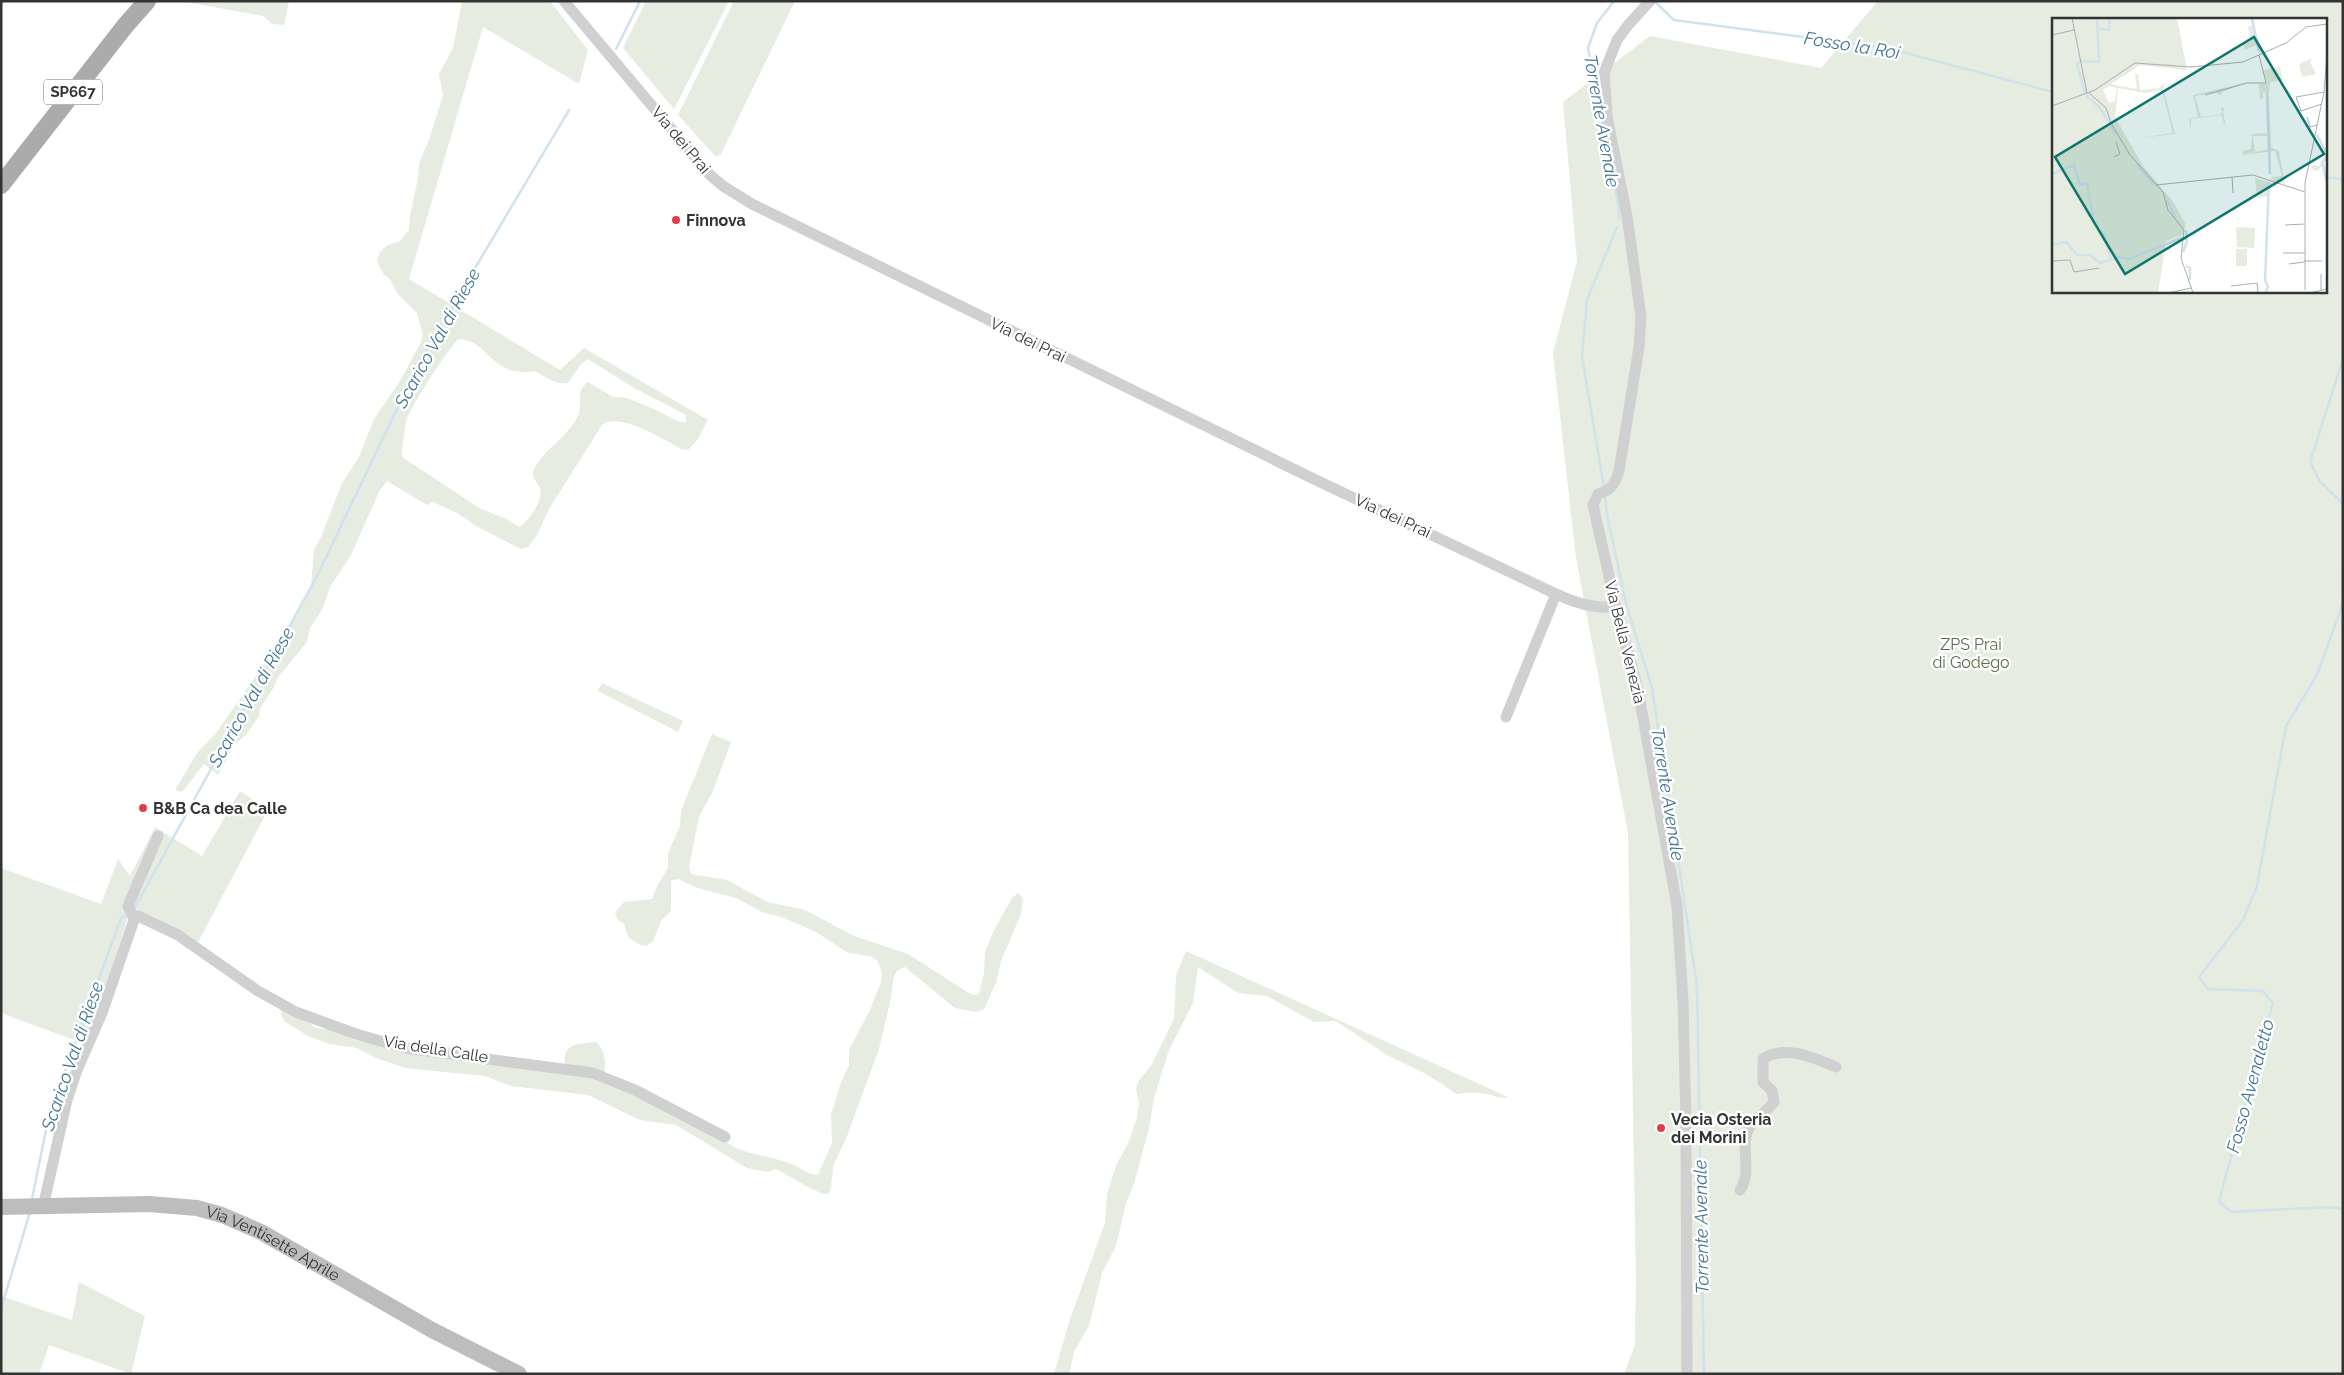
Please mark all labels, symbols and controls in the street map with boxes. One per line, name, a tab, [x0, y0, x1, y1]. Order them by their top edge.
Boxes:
inset map	[2052, 18, 2326, 292]
water label: Fosso la Roi	[1803, 27, 1903, 63]
water label: Torrente Avenale	[1580, 53, 1624, 189]
road number: SP667	[44, 80, 102, 104]
street label: Via dei Prai	[647, 103, 715, 177]
place label: Finnova	[686, 211, 746, 230]
marker: Finnova	[670, 214, 682, 226]
water label: Scarico Val di Riese	[389, 264, 484, 412]
street label: Via dei Prai	[987, 314, 1069, 366]
street label: Via dei Prai	[1352, 490, 1434, 542]
street label: Via Bella Venezia	[1601, 579, 1649, 705]
water label: Scarico Val di Riese	[203, 623, 298, 771]
park label: ZPS Prai di Godego	[1932, 635, 2010, 672]
water label: Torrente Avenale	[1647, 726, 1689, 862]
place label: B&B Ca dea Calle	[153, 799, 287, 818]
marker: B&B Ca dea Calle	[137, 802, 149, 814]
water label: Scarico Val di Riese	[36, 978, 107, 1134]
water label: Fosso Avenaletto	[2222, 1017, 2278, 1155]
street label: Via della Calle	[382, 1031, 490, 1067]
place label: Vecia Osteria dei Morini	[1671, 1110, 1771, 1147]
marker: Vecia Osteria dei Morini	[1655, 1122, 1667, 1134]
water label: Torrente Avenale	[1689, 1159, 1713, 1294]
street label: Via Ventisette Aprile	[204, 1201, 343, 1285]

